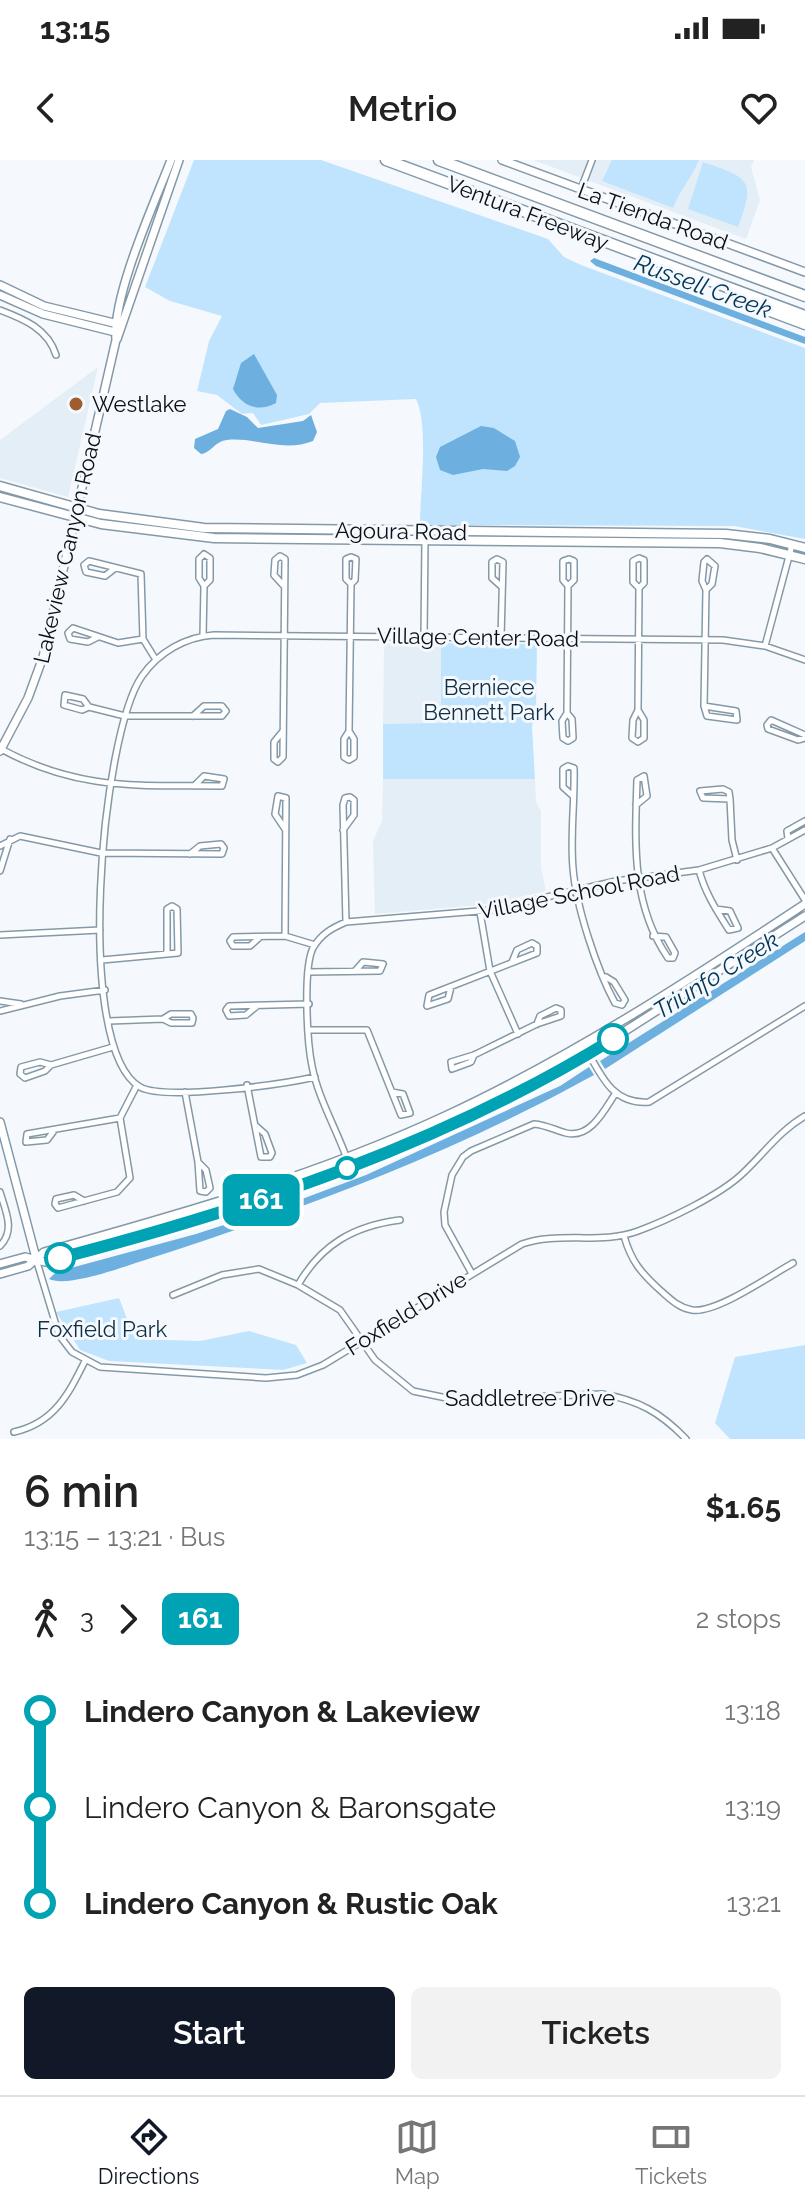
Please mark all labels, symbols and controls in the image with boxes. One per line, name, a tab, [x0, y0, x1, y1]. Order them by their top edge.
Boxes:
text: 13:15	[40, 11, 110, 46]
icon: back	[24, 86, 68, 130]
icon: heart	[737, 86, 781, 130]
text: Metrio	[348, 87, 457, 129]
street label: Ventura Freeway	[444, 170, 613, 256]
street label: La Tienda Road	[574, 177, 732, 255]
water label: Russell Creek	[630, 248, 776, 324]
place label: Westlake	[92, 391, 186, 417]
marker: Westlake	[67, 395, 85, 413]
street label: Lakeview Canyon Road	[28, 430, 106, 666]
street label: Agoura Road	[335, 517, 467, 545]
street label: Village Center Road	[377, 622, 579, 652]
park label: Berniece Bennett Park	[423, 674, 555, 725]
street label: Village School Road	[476, 860, 682, 924]
water label: Triunfo Creek	[648, 925, 784, 1025]
unlabelled marker	[598, 1024, 628, 1054]
unlabelled marker	[336, 1157, 358, 1179]
line badge: 161	[215, 1174, 307, 1226]
text: 161	[239, 1183, 283, 1216]
unlabelled marker	[45, 1243, 75, 1273]
street label: Foxfield Drive	[341, 1265, 471, 1361]
park label: Foxfield Park	[37, 1316, 167, 1342]
street label: Saddletree Drive	[445, 1385, 615, 1411]
text: 6 min	[24, 1466, 139, 1517]
text: $1.65	[706, 1490, 781, 1525]
text: 13:15 – 13:21 · Bus	[24, 1522, 225, 1552]
icon: walk	[24, 1597, 68, 1641]
icon: forward	[106, 1597, 150, 1641]
text: 161	[178, 1602, 223, 1635]
text: 3	[80, 1604, 94, 1634]
text: 2 stops	[696, 1604, 781, 1634]
text: Lindero Canyon & Lakeview	[84, 1694, 480, 1729]
text: 13:18	[725, 1696, 781, 1726]
text: Lindero Canyon & Baronsgate	[84, 1790, 496, 1825]
text: 13:19	[725, 1792, 781, 1822]
text: Lindero Canyon & Rustic Oak	[84, 1886, 498, 1921]
text: 13:21	[726, 1888, 781, 1918]
button: Start	[24, 1987, 395, 2079]
button: Tickets	[411, 1987, 781, 2079]
tab: Directions	[98, 2115, 199, 2189]
tab: Map	[395, 2115, 440, 2189]
tab: Tickets	[635, 2115, 707, 2189]

